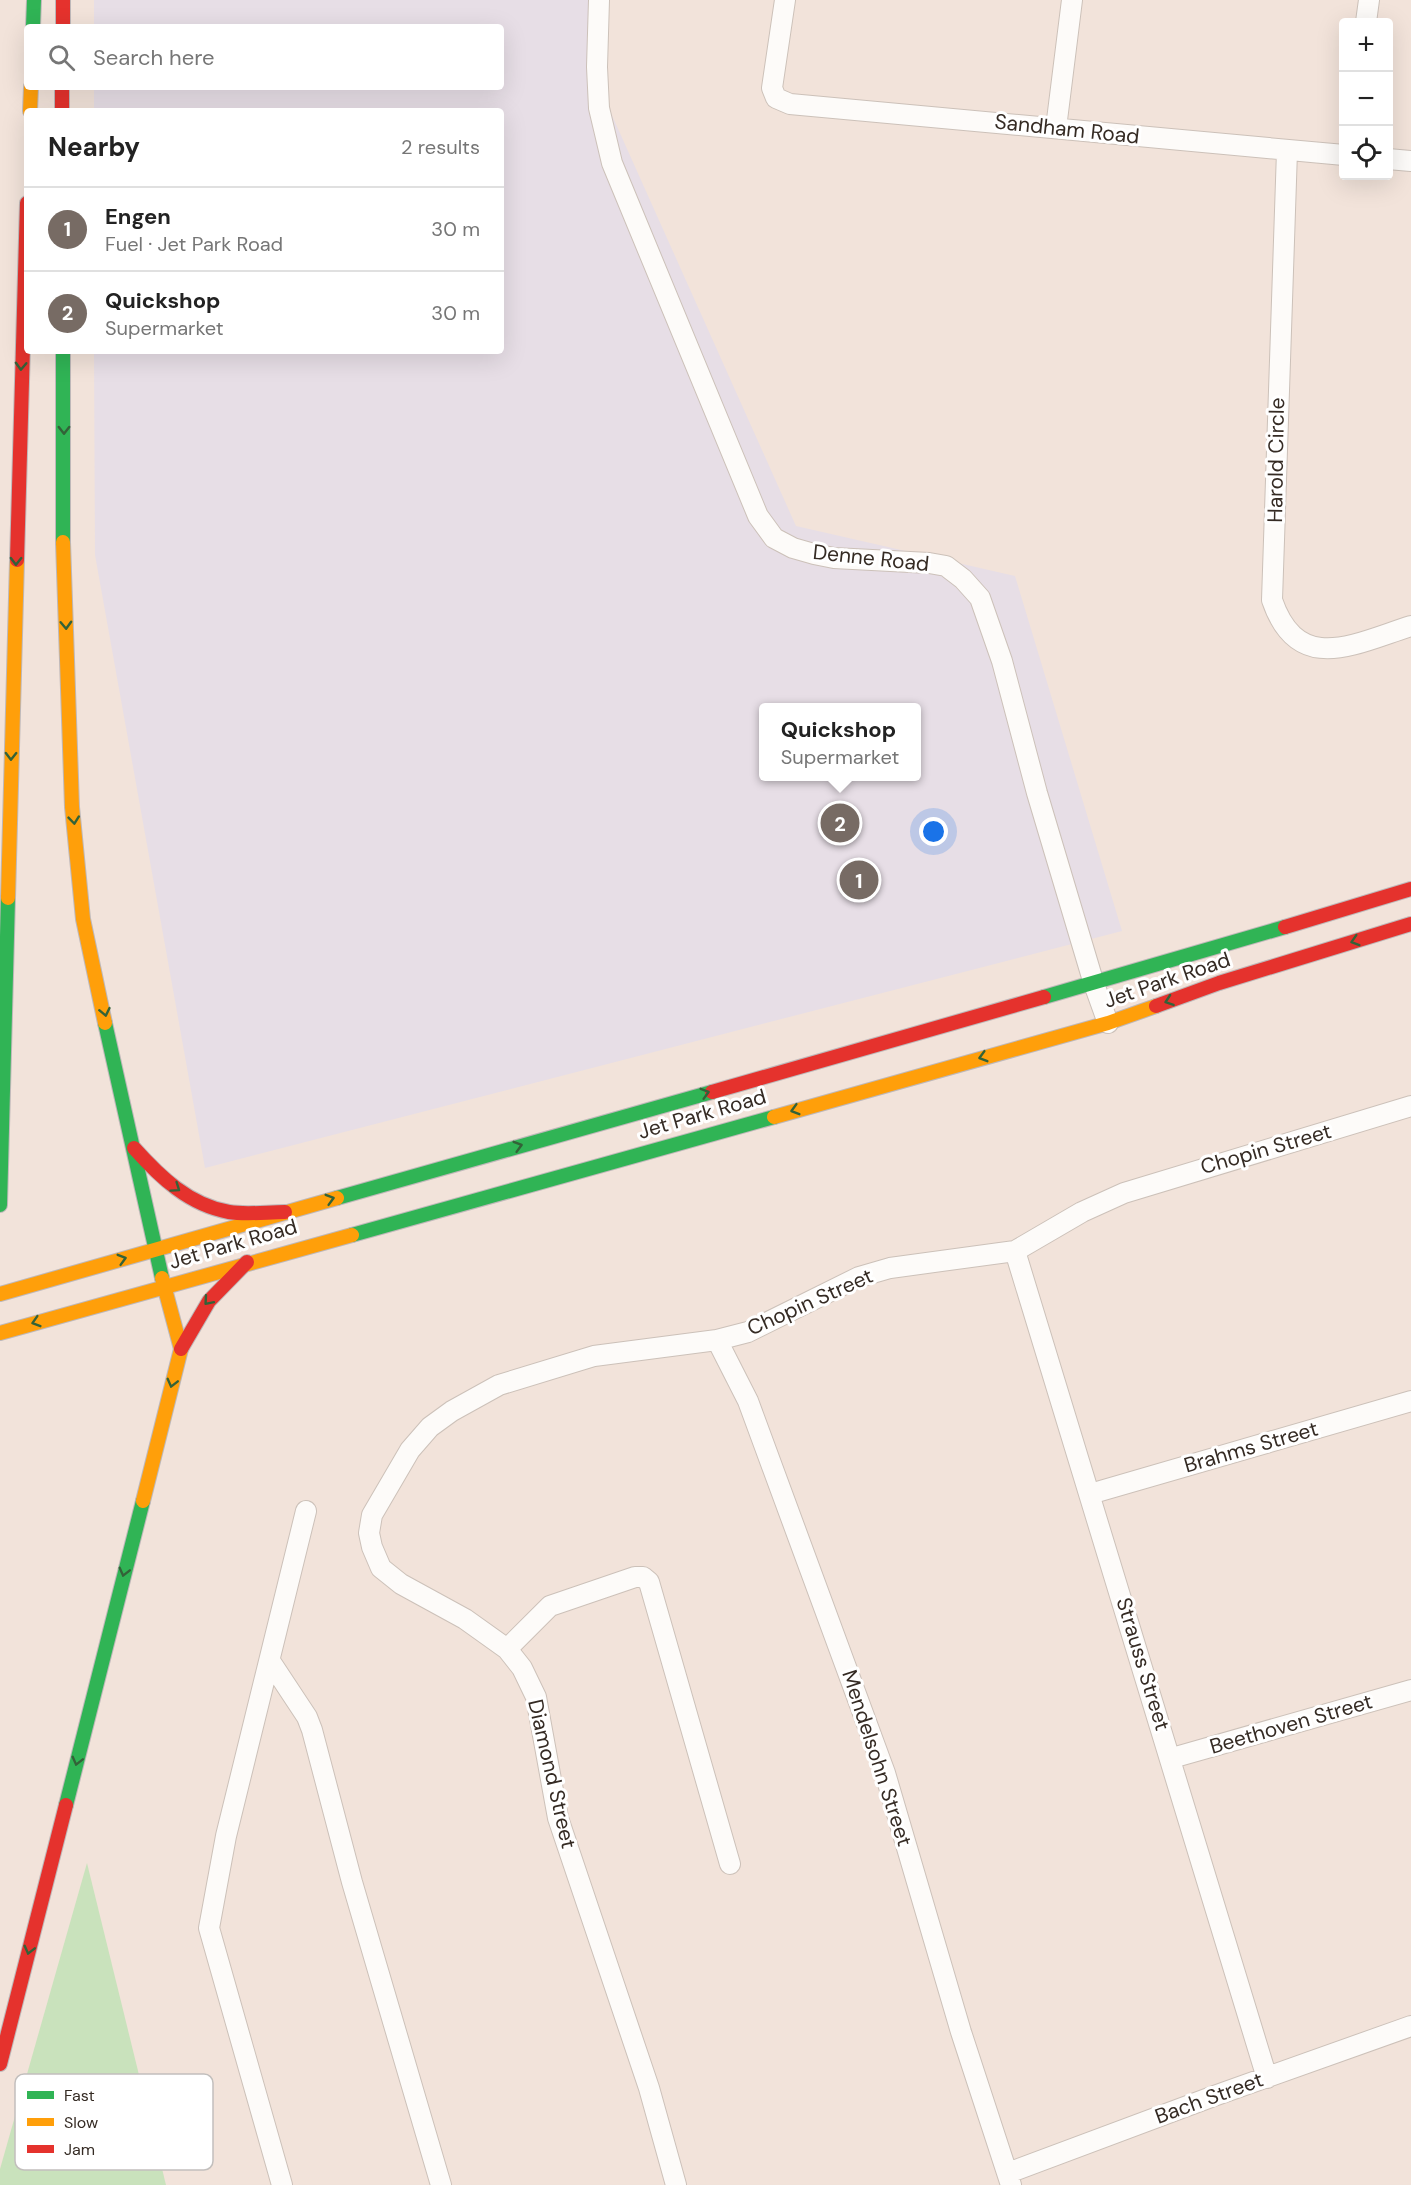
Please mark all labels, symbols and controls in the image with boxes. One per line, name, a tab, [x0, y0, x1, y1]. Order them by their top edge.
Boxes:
map controls	[1339, 18, 1393, 180]
button: +	[1339, 18, 1393, 72]
search box	[24, 24, 504, 90]
icon: search	[45, 41, 78, 74]
text: Search here	[93, 43, 214, 72]
button: −	[1339, 72, 1393, 126]
street label: Sandham Road	[993, 107, 1141, 151]
button: locate	[1339, 126, 1393, 180]
text: Nearby	[48, 130, 140, 164]
text: 2 results	[401, 134, 480, 160]
text: Engen	[105, 202, 171, 231]
text: 1	[64, 216, 71, 242]
text: 30 m	[431, 216, 480, 242]
text: Fuel · Jet Park Road	[105, 231, 283, 257]
text: Quickshop	[105, 286, 221, 315]
text: 2	[62, 300, 73, 326]
text: 30 m	[431, 300, 480, 326]
text: Supermarket	[105, 315, 224, 341]
one-way arrow	[15, 362, 27, 371]
street label: Harold Circle	[1261, 397, 1291, 523]
one-way arrow	[58, 426, 70, 435]
street label: Denne Road	[811, 538, 931, 578]
one-way arrow	[10, 557, 22, 566]
one-way arrow	[59, 621, 72, 630]
popup	[759, 703, 921, 781]
text: Quickshop	[781, 715, 896, 744]
text: Supermarket	[781, 744, 899, 770]
one-way arrow	[5, 751, 17, 760]
pin: 2	[820, 800, 860, 846]
one-way arrow	[67, 816, 80, 825]
your location	[919, 817, 948, 846]
pin: 1	[840, 858, 878, 902]
one-way arrow	[1350, 934, 1361, 946]
street label: Jet Park Road	[1100, 945, 1234, 1015]
one-way arrow	[1165, 993, 1175, 1006]
one-way arrow	[98, 1007, 111, 1017]
one-way arrow	[978, 1050, 988, 1063]
street label: Jet Park Road	[635, 1082, 769, 1146]
one-way arrow	[699, 1088, 710, 1100]
one-way arrow	[790, 1102, 800, 1115]
street label: Chopin Street	[1197, 1117, 1335, 1181]
one-way arrow	[512, 1141, 522, 1153]
one-way arrow	[170, 1181, 181, 1192]
one-way arrow	[325, 1194, 335, 1207]
street label: Jet Park Road	[166, 1212, 300, 1276]
one-way arrow	[116, 1254, 127, 1266]
street label: Chopin Street	[743, 1262, 877, 1342]
one-way arrow	[204, 1295, 215, 1305]
one-way arrow	[31, 1315, 42, 1327]
one-way arrow	[167, 1378, 180, 1388]
street label: Brahms Street	[1181, 1414, 1321, 1480]
one-way arrow	[119, 1567, 132, 1577]
street label: Strauss Street	[1109, 1594, 1177, 1734]
street label: Mendelsohn Street	[835, 1666, 919, 1850]
street label: Beethoven Street	[1206, 1687, 1376, 1761]
street label: Diamond Street	[521, 1697, 583, 1851]
one-way arrow	[71, 1756, 84, 1766]
one-way arrow	[23, 1945, 36, 1955]
street label: Bach Street	[1151, 2065, 1267, 2131]
legend	[15, 2074, 213, 2170]
text: Fast	[64, 2085, 95, 2106]
text: Slow	[64, 2112, 98, 2133]
text: Jam	[64, 2139, 95, 2160]

